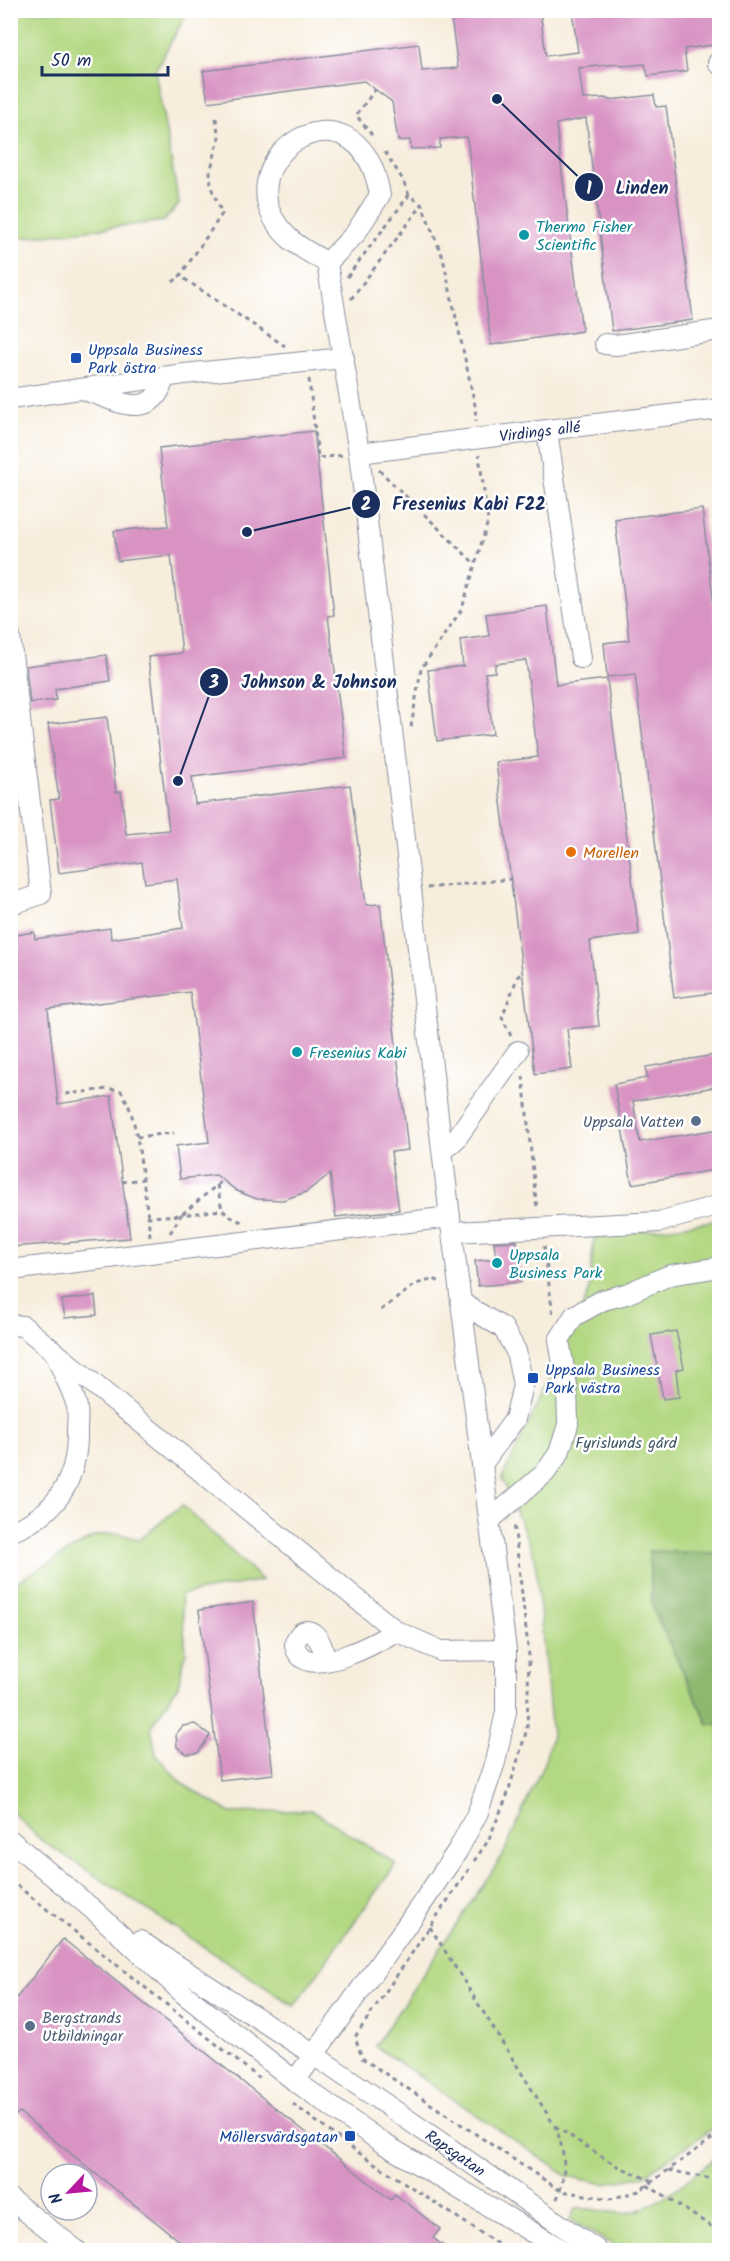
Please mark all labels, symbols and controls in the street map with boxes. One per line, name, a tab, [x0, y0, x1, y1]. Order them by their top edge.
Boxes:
scale bar	[42, 39, 168, 77]
text: 50 m	[51, 47, 91, 76]
callout: Linden	[574, 169, 681, 205]
text: 1	[586, 175, 592, 204]
text: Linden	[616, 175, 668, 204]
place label: Thermo Fisher Scientific	[536, 215, 634, 258]
marker: Thermo Fisher Scientific	[517, 228, 531, 242]
place label: Uppsala Business Park östra	[88, 338, 203, 381]
marker: Uppsala Business Park östra	[69, 351, 83, 365]
street label: Virdings allé	[498, 415, 583, 450]
callout: Fresenius Kabi F22	[351, 486, 558, 522]
text: 2	[361, 491, 371, 520]
text: Fresenius Kabi F22	[392, 491, 546, 520]
callout: Johnson & Johnson	[199, 664, 408, 700]
text: 3	[208, 669, 219, 698]
text: Johnson & Johnson	[241, 669, 397, 698]
place label: Morellen	[583, 841, 639, 866]
marker: Morellen	[564, 845, 578, 859]
place label: Fresenius Kabi	[309, 1041, 408, 1066]
marker: Fresenius Kabi	[290, 1045, 304, 1059]
place label: Uppsala Vatten	[583, 1110, 684, 1135]
marker: Uppsala Vatten	[689, 1114, 703, 1128]
place label: Uppsala Business Park	[509, 1243, 603, 1286]
marker: Uppsala Business Park	[490, 1256, 504, 1270]
place label: Uppsala Business Park västra	[545, 1358, 660, 1401]
marker: Uppsala Business Park västra	[526, 1371, 540, 1385]
park label: Fyrislunds gård	[575, 1431, 678, 1456]
place label: Bergstrands Utbildningar	[42, 2006, 125, 2049]
marker: Bergstrands Utbildningar	[23, 2019, 37, 2033]
street label: Rapsgatan	[419, 2124, 490, 2184]
place label: Möllersvärdsgatan	[219, 2125, 338, 2150]
marker: Möllersvärdsgatan	[343, 2129, 357, 2143]
north arrow	[39, 2162, 99, 2222]
text: N	[43, 2188, 70, 2208]

